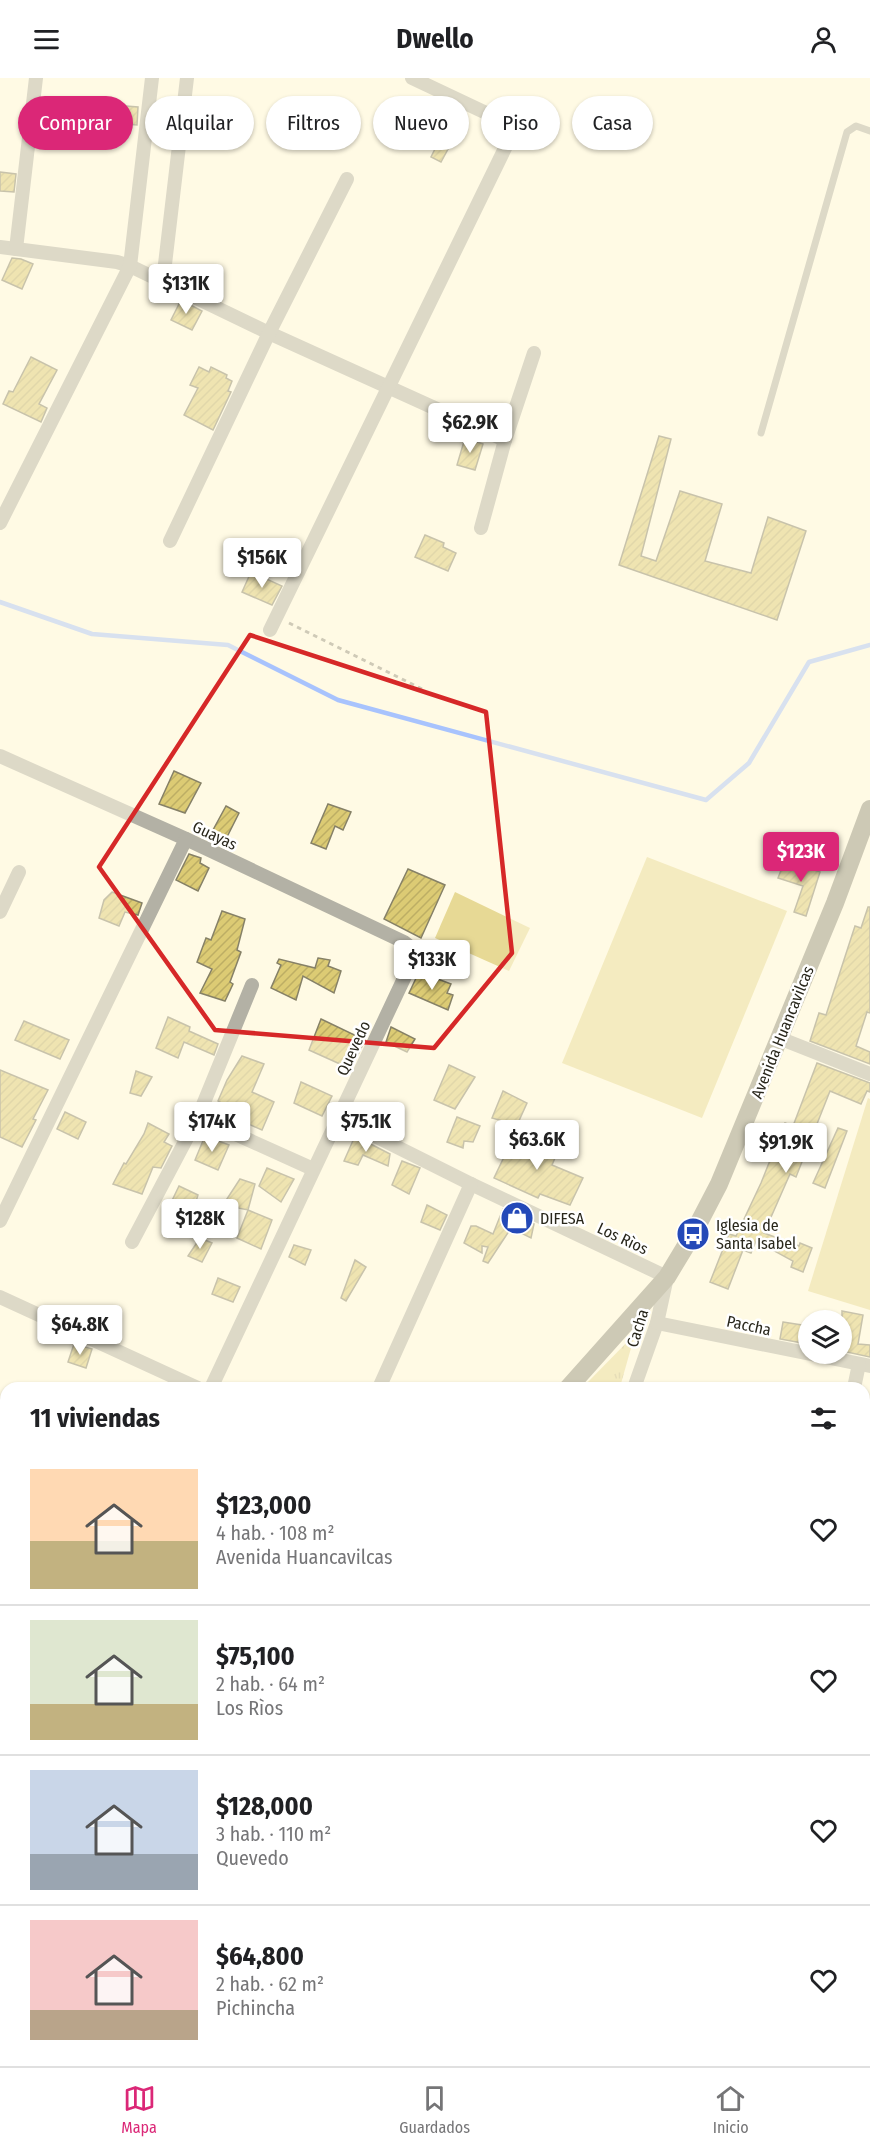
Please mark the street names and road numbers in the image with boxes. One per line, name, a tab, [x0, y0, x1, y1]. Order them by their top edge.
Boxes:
street label: Guayas	[190, 817, 240, 854]
street label: Avenida Huancavilcas	[747, 963, 818, 1101]
street label: Quevedo	[333, 1018, 374, 1079]
street label: Los Rìos	[594, 1218, 651, 1258]
street label: Cacha	[623, 1307, 652, 1350]
street label: Paccha	[725, 1312, 773, 1339]

